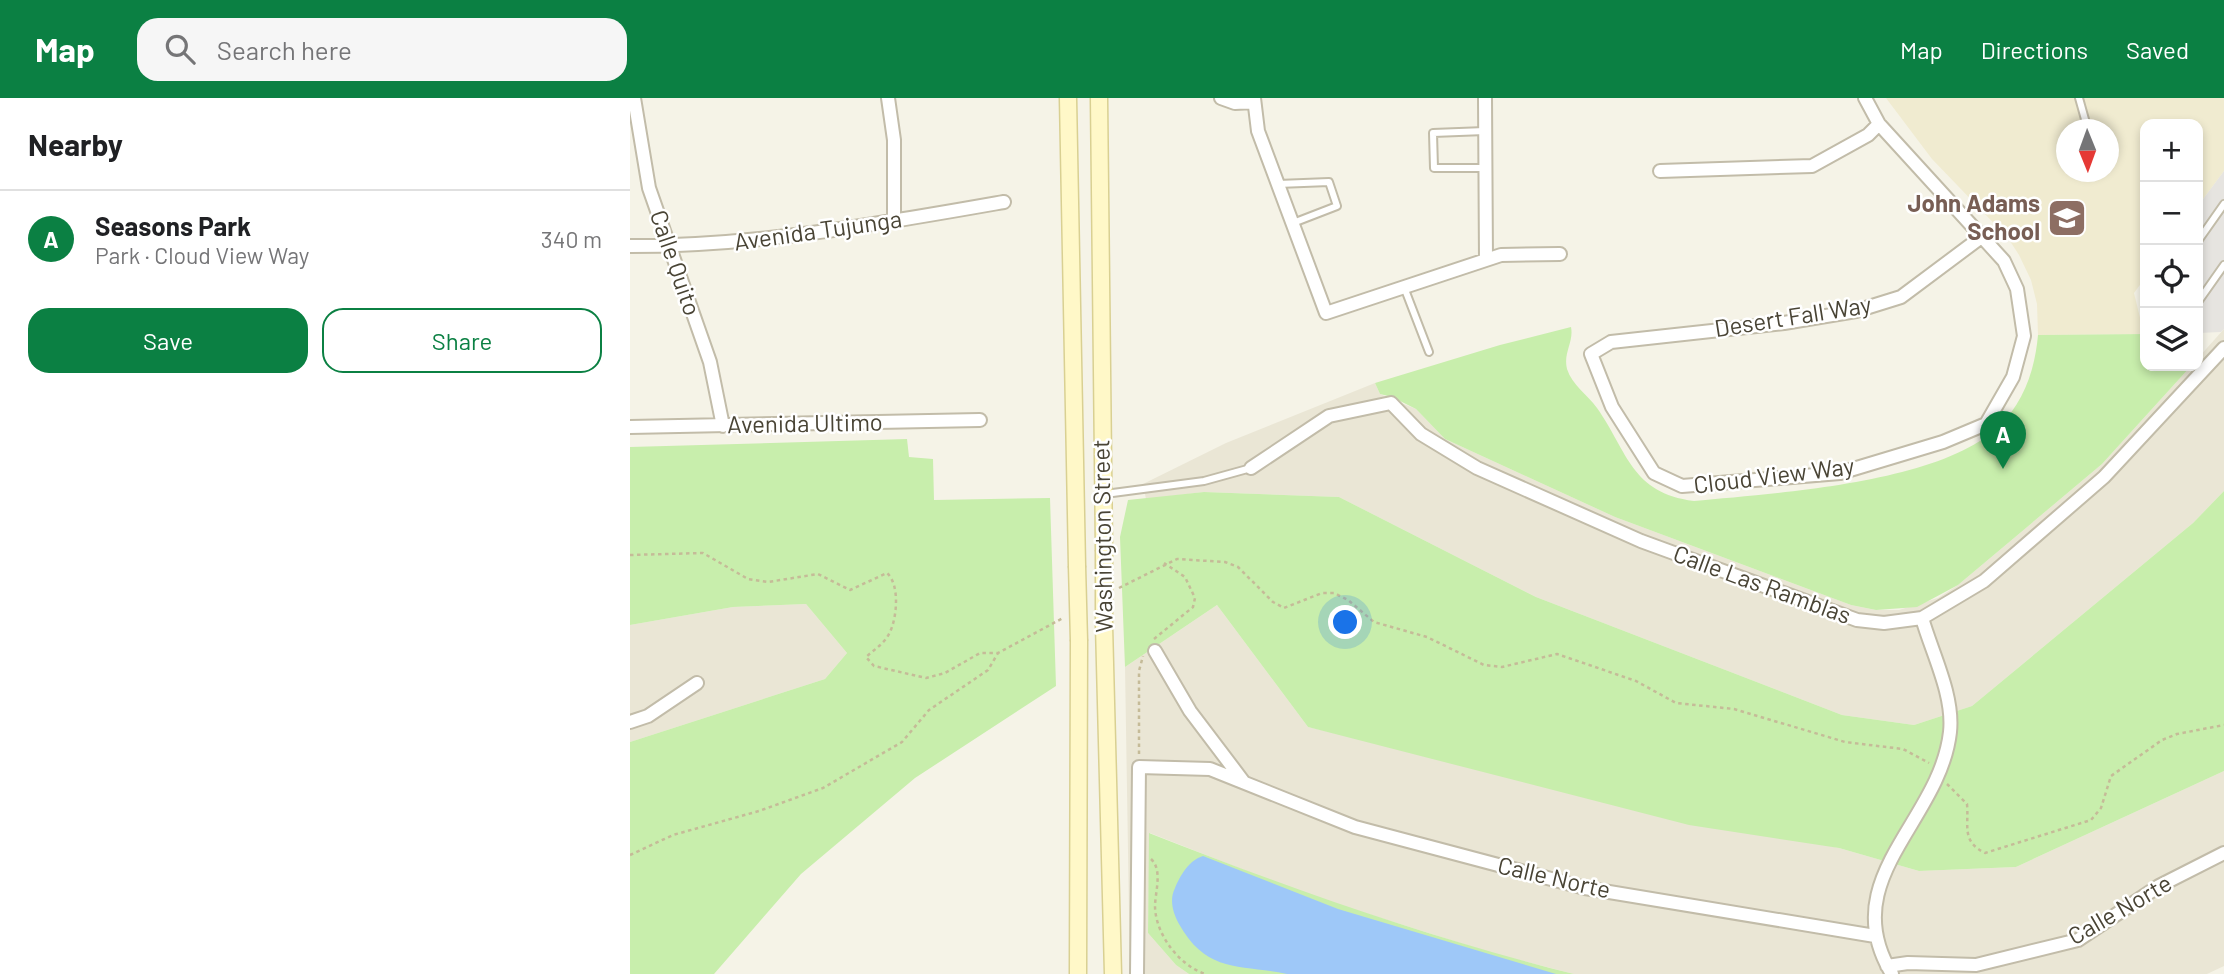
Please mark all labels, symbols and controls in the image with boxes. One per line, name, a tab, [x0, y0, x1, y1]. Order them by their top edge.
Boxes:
search box	[137, 18, 627, 81]
text: Map	[35, 29, 95, 69]
icon: search	[161, 30, 199, 68]
text: Search here	[217, 34, 352, 65]
text: Map	[1900, 35, 1943, 64]
text: Directions	[1981, 35, 2088, 64]
text: Saved	[2126, 35, 2189, 64]
north arrow	[2056, 119, 2119, 182]
map controls	[2140, 119, 2203, 371]
button: +	[2140, 119, 2203, 182]
text: Nearby	[28, 126, 123, 162]
button: −	[2140, 182, 2203, 245]
place label: John Adams School	[1908, 188, 2040, 245]
school or university icon: John Adams School	[2046, 197, 2088, 239]
street label: Avenida Tujunga	[732, 203, 904, 256]
street label: Calle Quito	[645, 206, 708, 319]
text: Seasons Park	[95, 210, 251, 241]
text: A	[43, 225, 59, 253]
text: 340 m	[541, 225, 602, 253]
text: Park · Cloud View Way	[95, 241, 309, 269]
button: locate	[2140, 245, 2203, 308]
street label: Desert Fall Way	[1712, 289, 1873, 342]
button: Save	[28, 308, 308, 373]
button: Share	[322, 308, 602, 373]
button: layers	[2140, 308, 2203, 371]
street label: Avenida Ultimo	[727, 407, 883, 438]
pin: A	[1980, 411, 2026, 469]
street label: Washington Street	[1085, 439, 1118, 633]
street label: Cloud View Way	[1692, 450, 1856, 499]
street label: Calle Las Ramblas	[1670, 538, 1855, 629]
your location	[1328, 605, 1362, 639]
street label: Calle Norte	[1495, 849, 1614, 904]
street label: Calle Norte	[2062, 867, 2176, 950]

